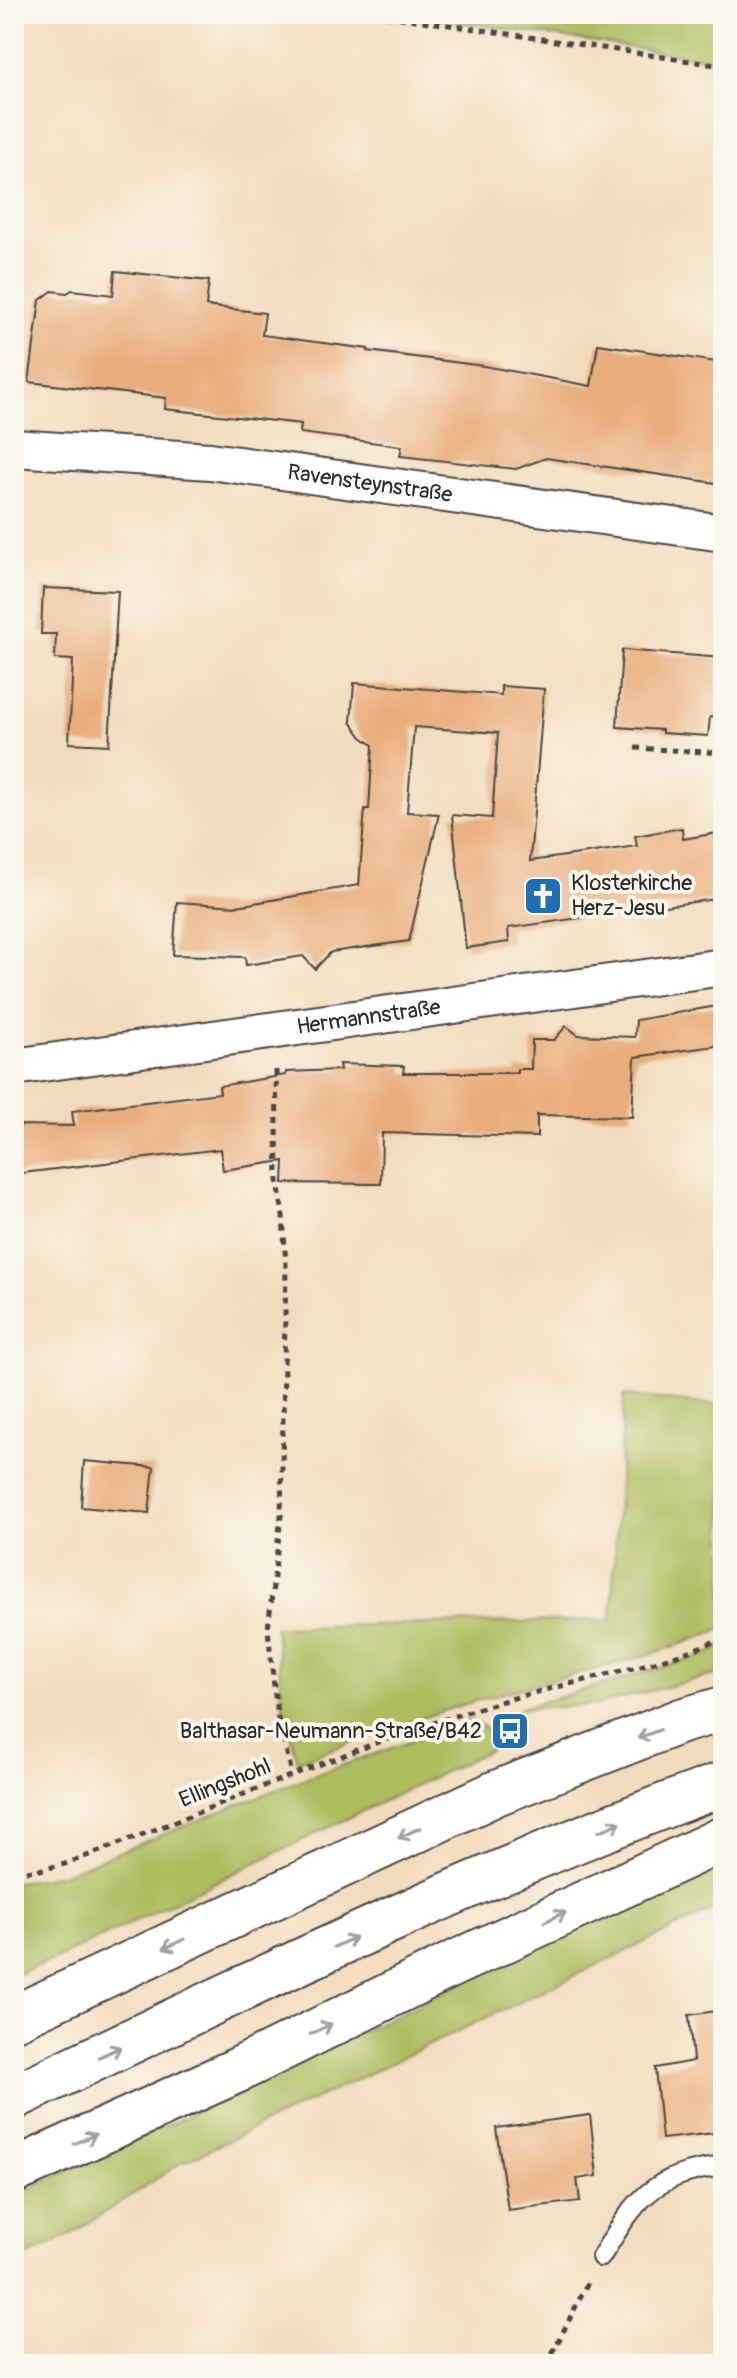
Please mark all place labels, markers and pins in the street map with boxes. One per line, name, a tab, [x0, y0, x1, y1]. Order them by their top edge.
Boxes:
place label: Klosterkirche Herz-Jesu	[571, 869, 692, 922]
church icon: Klosterkirche Herz-Jesu	[522, 875, 564, 917]
bus stop icon: Balthasar-Neumann-Straße/B42	[489, 1710, 531, 1752]
place label: Balthasar-Neumann-Straße/B42	[180, 1717, 482, 1745]

